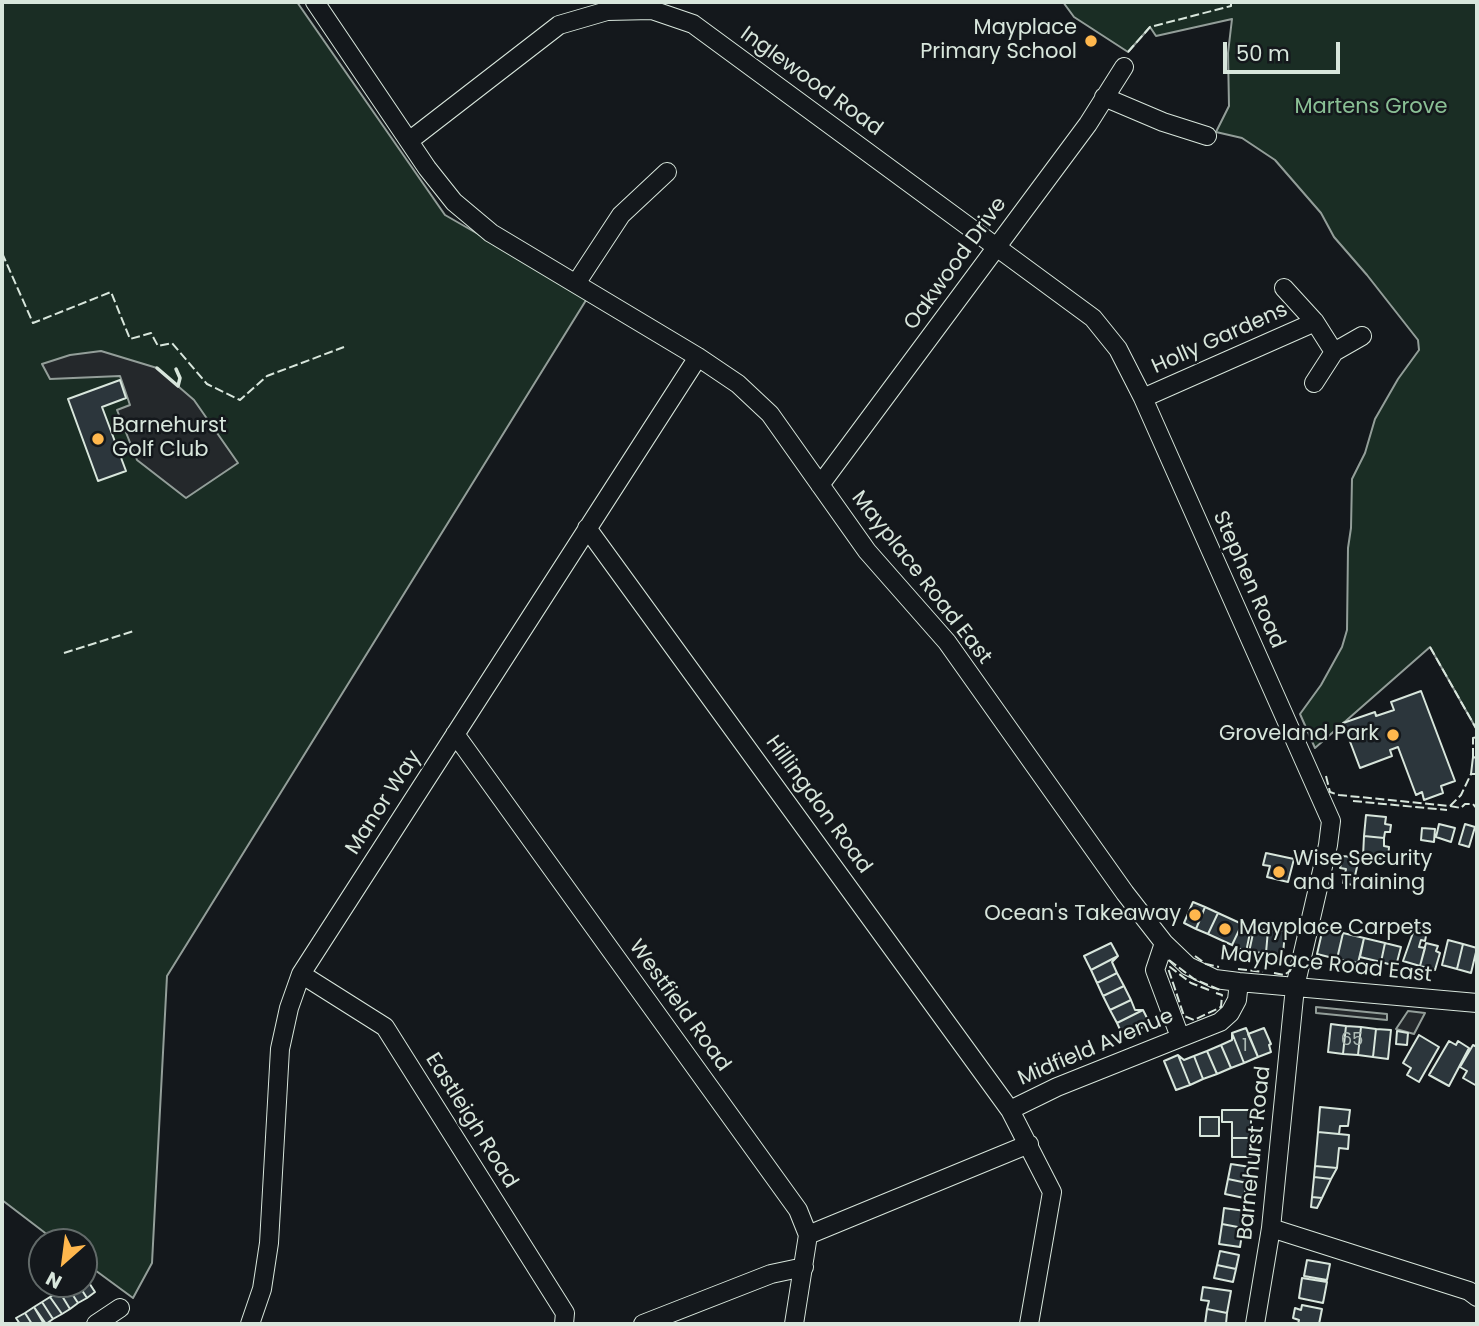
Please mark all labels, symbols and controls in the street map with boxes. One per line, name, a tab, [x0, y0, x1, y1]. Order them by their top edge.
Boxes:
place label: Mayplace Primary School	[920, 16, 1077, 66]
street label: Inglewood Road	[735, 22, 887, 142]
scale bar	[1227, 28, 1344, 72]
marker: Mayplace Primary School	[1083, 33, 1099, 49]
text: 50 m	[1236, 39, 1290, 68]
park label: Martens Grove	[1294, 95, 1448, 121]
street label: Oakwood Drive	[899, 193, 1013, 335]
street label: Holly Gardens	[1148, 298, 1292, 380]
place label: Barnehurst Golf Club	[112, 414, 227, 464]
marker: Barnehurst Golf Club	[90, 431, 106, 447]
street label: Mayplace Road East	[846, 486, 996, 670]
street label: Stephen Road	[1207, 508, 1289, 652]
place label: Groveland Park	[1219, 722, 1379, 748]
marker: Groveland Park	[1385, 727, 1401, 743]
street label: Hillingdon Road	[760, 731, 876, 879]
street label: Manor Way	[341, 746, 427, 860]
place label: Wise Security and Training	[1293, 847, 1432, 897]
marker: Wise Security and Training	[1271, 864, 1287, 880]
place label: Ocean's Takeaway	[984, 902, 1181, 928]
marker: Ocean's Takeaway	[1187, 907, 1203, 923]
place label: Mayplace Carpets	[1239, 916, 1432, 942]
marker: Mayplace Carpets	[1217, 921, 1233, 937]
street label: Westfield Road	[623, 935, 735, 1077]
street label: Mayplace Road East	[1219, 941, 1433, 989]
street label: Midfield Avenue	[1015, 1004, 1177, 1092]
house number: 65	[1341, 1029, 1363, 1051]
house number: 1	[1242, 1035, 1248, 1057]
street label: Eastleigh Road	[419, 1049, 523, 1193]
street label: Barnehurst Road	[1233, 1065, 1277, 1241]
north arrow	[28, 1228, 98, 1298]
text: N	[41, 1265, 67, 1295]

